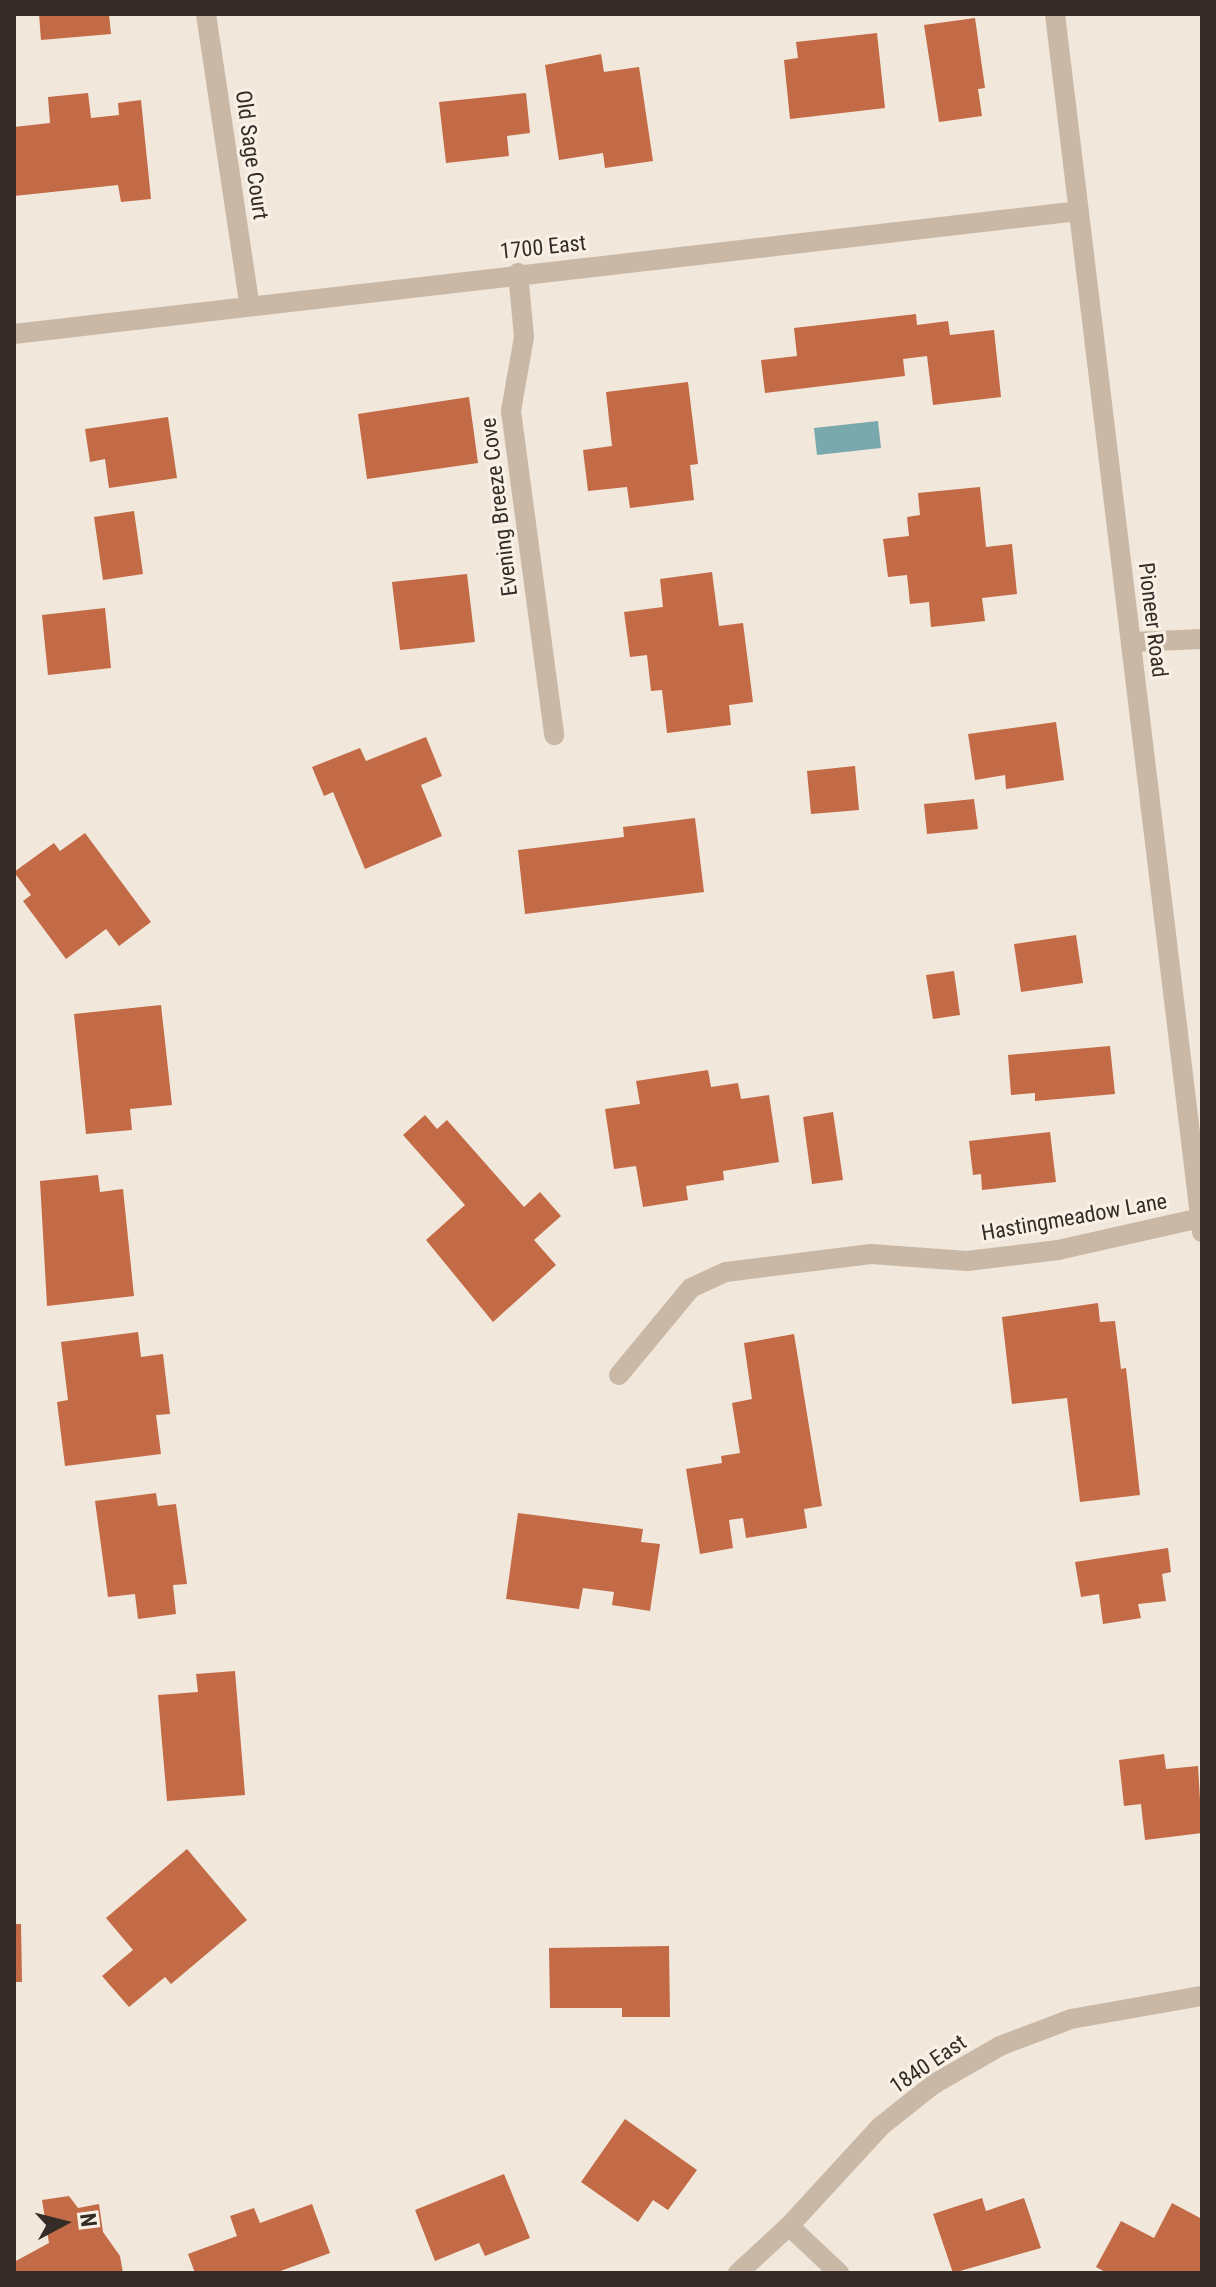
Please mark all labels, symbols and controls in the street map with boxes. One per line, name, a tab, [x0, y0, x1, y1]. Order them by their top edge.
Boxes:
street label: Old Sage Court	[230, 89, 274, 221]
street label: 1700 East	[499, 229, 587, 265]
street label: Evening Breeze Cove	[475, 416, 523, 598]
street label: Pioneer Road	[1133, 561, 1173, 679]
street label: Hastingmeadow Lane	[979, 1188, 1169, 1246]
street label: 1840 East	[885, 2029, 971, 2099]
north arrow	[24, 2183, 104, 2263]
text: N	[75, 2212, 102, 2228]

